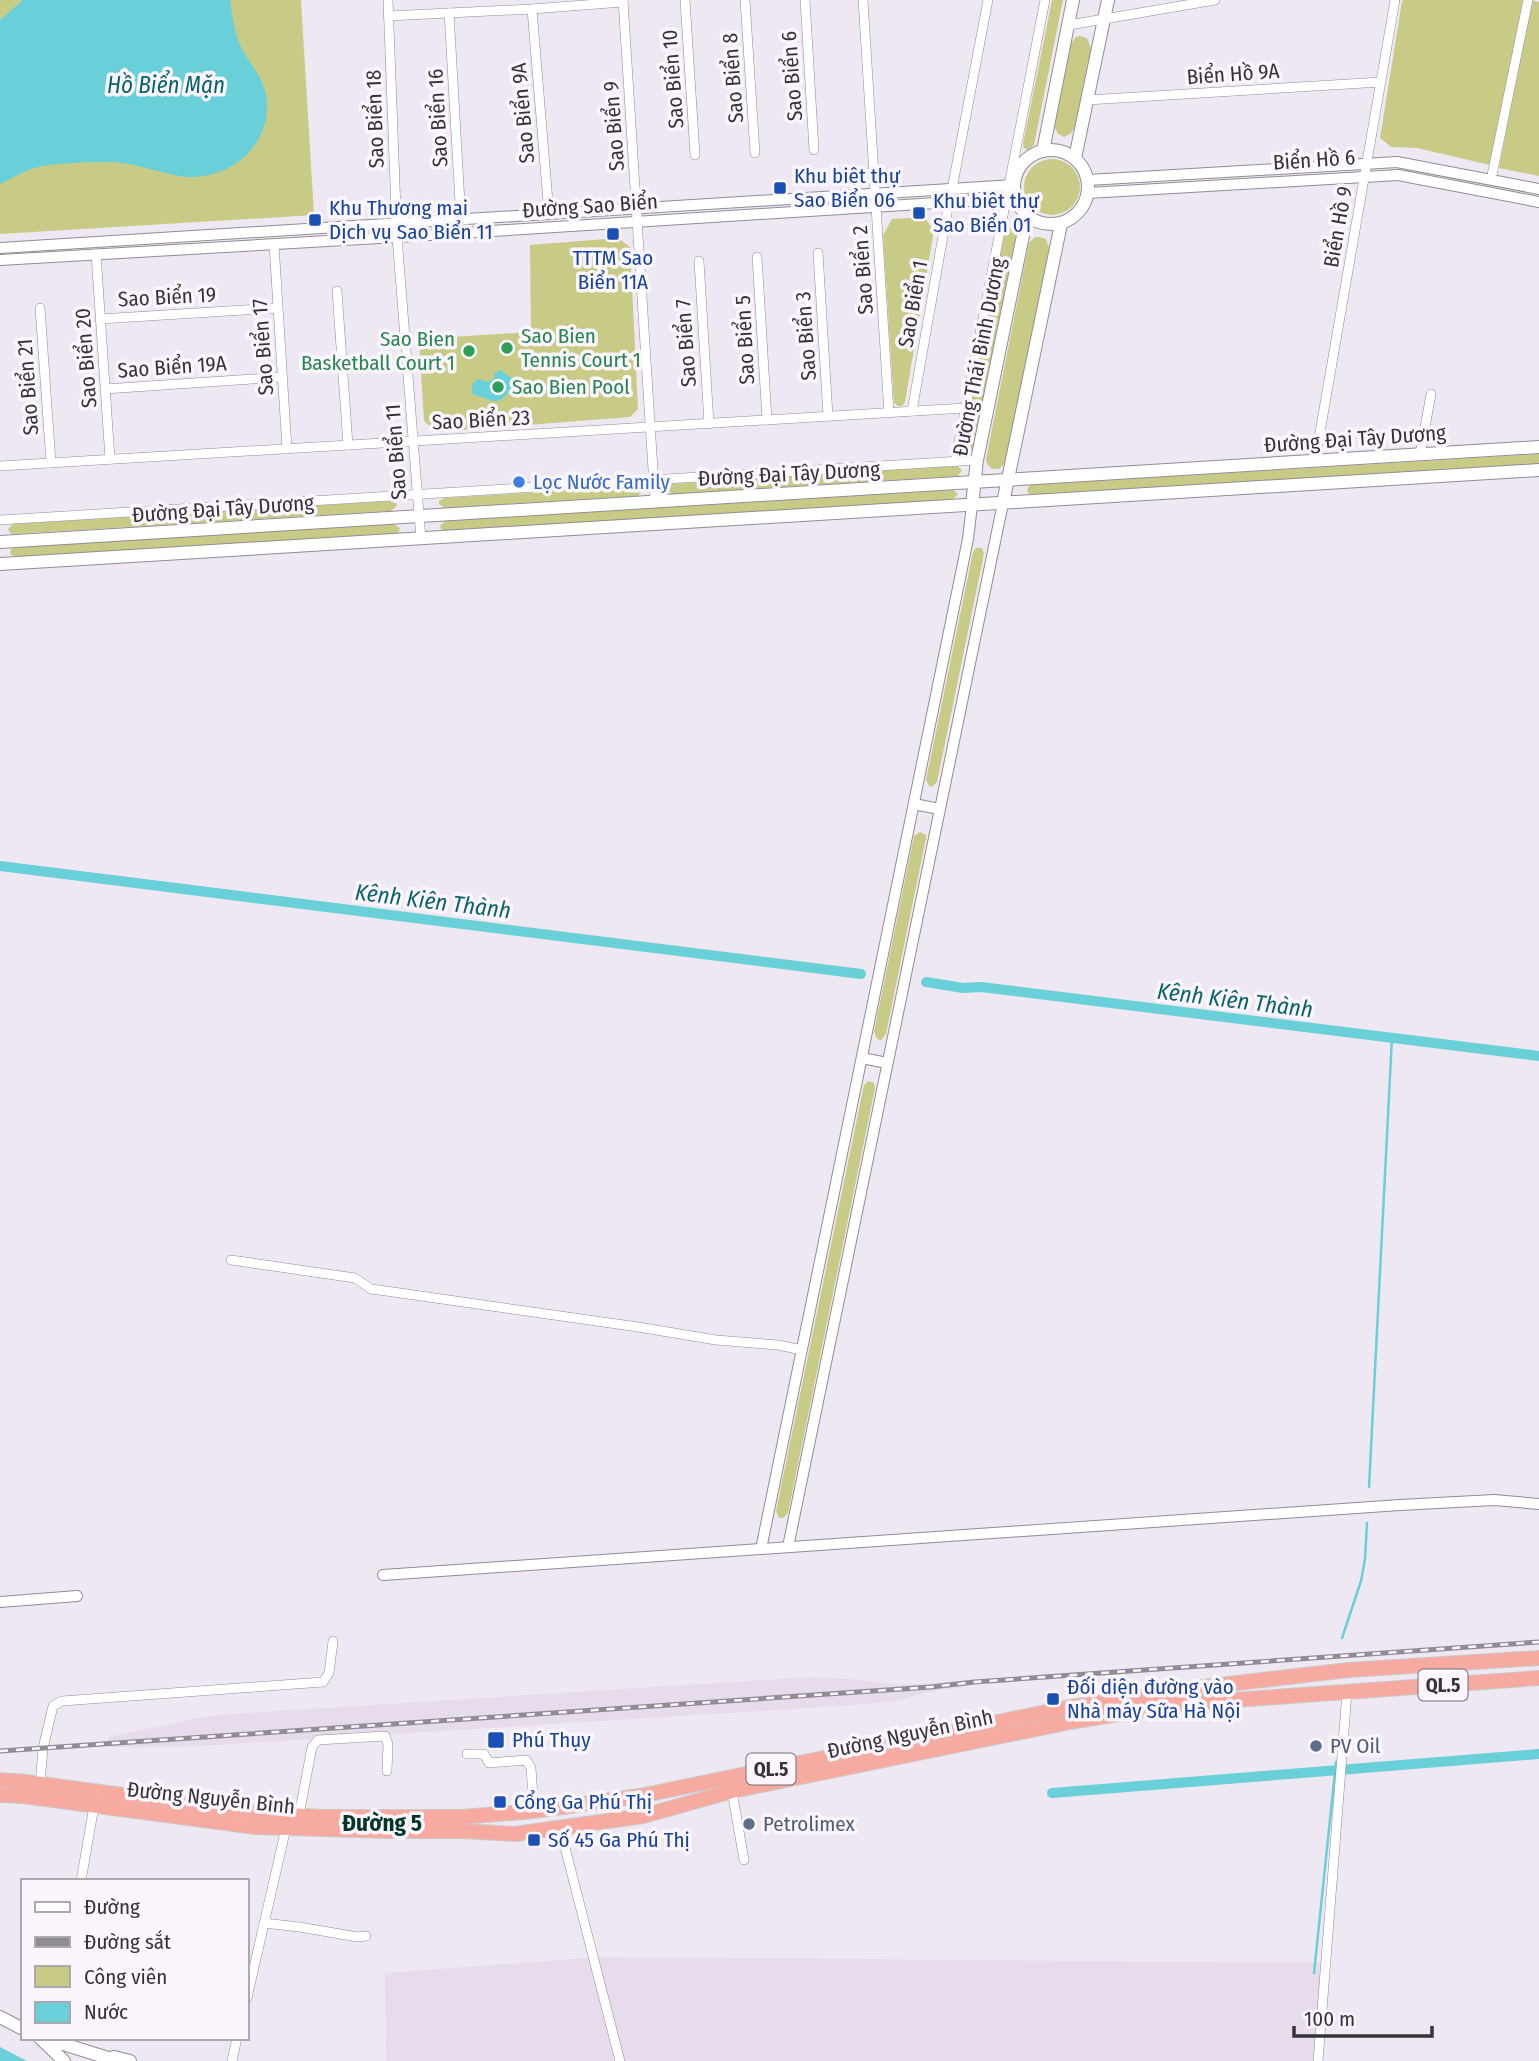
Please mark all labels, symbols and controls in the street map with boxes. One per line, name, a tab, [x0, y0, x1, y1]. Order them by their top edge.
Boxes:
street label: Sao Biển 10	[657, 29, 689, 129]
street label: Sao Biển 6	[776, 30, 808, 122]
street label: Sao Biển 8	[717, 32, 749, 124]
street label: Biển Hồ 9A	[1186, 58, 1280, 90]
street label: Sao Biển 9A	[506, 62, 540, 164]
street label: Sao Biển 16	[422, 68, 454, 168]
water label: Hồ Biển Mặn	[107, 69, 225, 99]
street label: Sao Biển 18	[360, 69, 390, 169]
street label: Sao Biển 9	[598, 80, 630, 172]
street label: Biển Hồ 6	[1272, 144, 1356, 176]
place label: Khu biệt thự Sao Biển 06	[794, 163, 901, 213]
marker: Khu biệt thự Sao Biển 06	[772, 180, 788, 196]
street label: Biển Hồ 9	[1318, 184, 1358, 270]
street label: Đường Sao Biển	[521, 188, 659, 224]
place label: Khu biệt thự Sao Biển 01	[933, 188, 1040, 238]
place label: Khu Thương mại Dịch vụ Sao Biển 11	[329, 195, 493, 245]
marker: Khu biệt thự Sao Biển 01	[911, 205, 927, 221]
marker: Khu Thương mại Dịch vụ Sao Biển 11	[307, 212, 323, 228]
street label: Sao Biển 2	[847, 225, 879, 315]
marker: TTTM Sao Biển 11A	[605, 226, 621, 242]
place label: TTTM Sao Biển 11A	[573, 245, 653, 295]
street label: Đường Thái Bình Dương	[947, 255, 1011, 458]
street label: Sao Biển 1	[893, 258, 933, 350]
street label: Sao Biển 19	[117, 281, 217, 313]
street label: Sao Biển 3	[790, 291, 822, 381]
street label: Sao Biển 5	[730, 295, 760, 385]
street label: Sao Biển 17	[247, 298, 279, 396]
street label: Sao Biển 7	[670, 298, 702, 388]
street label: Sao Biển 20	[70, 307, 102, 409]
place label: Sao Bien Tennis Court 1	[521, 323, 641, 373]
place label: Sao Bien Basketball Court 1	[301, 326, 455, 376]
street label: Sao Biển 21	[12, 338, 44, 436]
marker: Sao Bien Tennis Court 1	[499, 340, 515, 356]
marker: Sao Bien Basketball Court 1	[461, 343, 477, 359]
street label: Sao Biển 19A	[117, 350, 227, 384]
place label: Sao Bien Pool	[512, 374, 630, 400]
marker: Sao Bien Pool	[490, 379, 506, 395]
street label: Sao Biển 11	[380, 403, 412, 501]
street label: Sao Biển 23	[431, 404, 531, 436]
street label: Đường Đại Tây Dương	[1263, 420, 1447, 458]
street label: Đường Đại Tây Dương	[697, 456, 881, 492]
place label: Lọc Nước Family	[533, 469, 671, 495]
marker: Lọc Nước Family	[511, 474, 527, 490]
street label: Đường Đại Tây Dương	[131, 490, 315, 528]
water label: Kênh Kiên Thành	[353, 878, 513, 924]
water label: Kênh Kiên Thành	[1155, 977, 1315, 1023]
road number: QL.5	[1418, 1670, 1468, 1700]
place label: Đối diện đường vào Nhà máy Sữa Hà Nội	[1067, 1674, 1240, 1724]
marker: Đối diện đường vào Nhà máy Sữa Hà Nội	[1045, 1691, 1061, 1707]
street label: Đường Nguyễn Bình	[825, 1704, 995, 1764]
place label: Phú Thụy	[512, 1727, 591, 1753]
marker: Phú Thụy	[486, 1730, 506, 1750]
place label: PV Oil	[1330, 1733, 1381, 1759]
marker: PV Oil	[1308, 1738, 1324, 1754]
road number: QL.5	[746, 1754, 796, 1784]
street label: Đường Nguyễn Bình	[126, 1776, 296, 1820]
place label: Cổng Ga Phú Thị	[514, 1789, 652, 1815]
marker: Cổng Ga Phú Thị	[492, 1794, 508, 1810]
district label: Đường 5	[342, 1809, 422, 1837]
place label: Petrolimex	[763, 1811, 856, 1837]
marker: Petrolimex	[741, 1816, 757, 1832]
place label: Số 45 Ga Phú Thị	[548, 1827, 690, 1853]
marker: Số 45 Ga Phú Thị	[526, 1832, 542, 1848]
legend	[21, 1879, 248, 2040]
text: Đường	[84, 1894, 140, 1920]
text: Đường sắt	[84, 1929, 171, 1955]
text: Công viên	[84, 1964, 167, 1990]
scale bar	[1294, 1994, 1432, 2038]
text: Nước	[84, 1999, 128, 2025]
text: 100 m	[1304, 2006, 1355, 2032]

